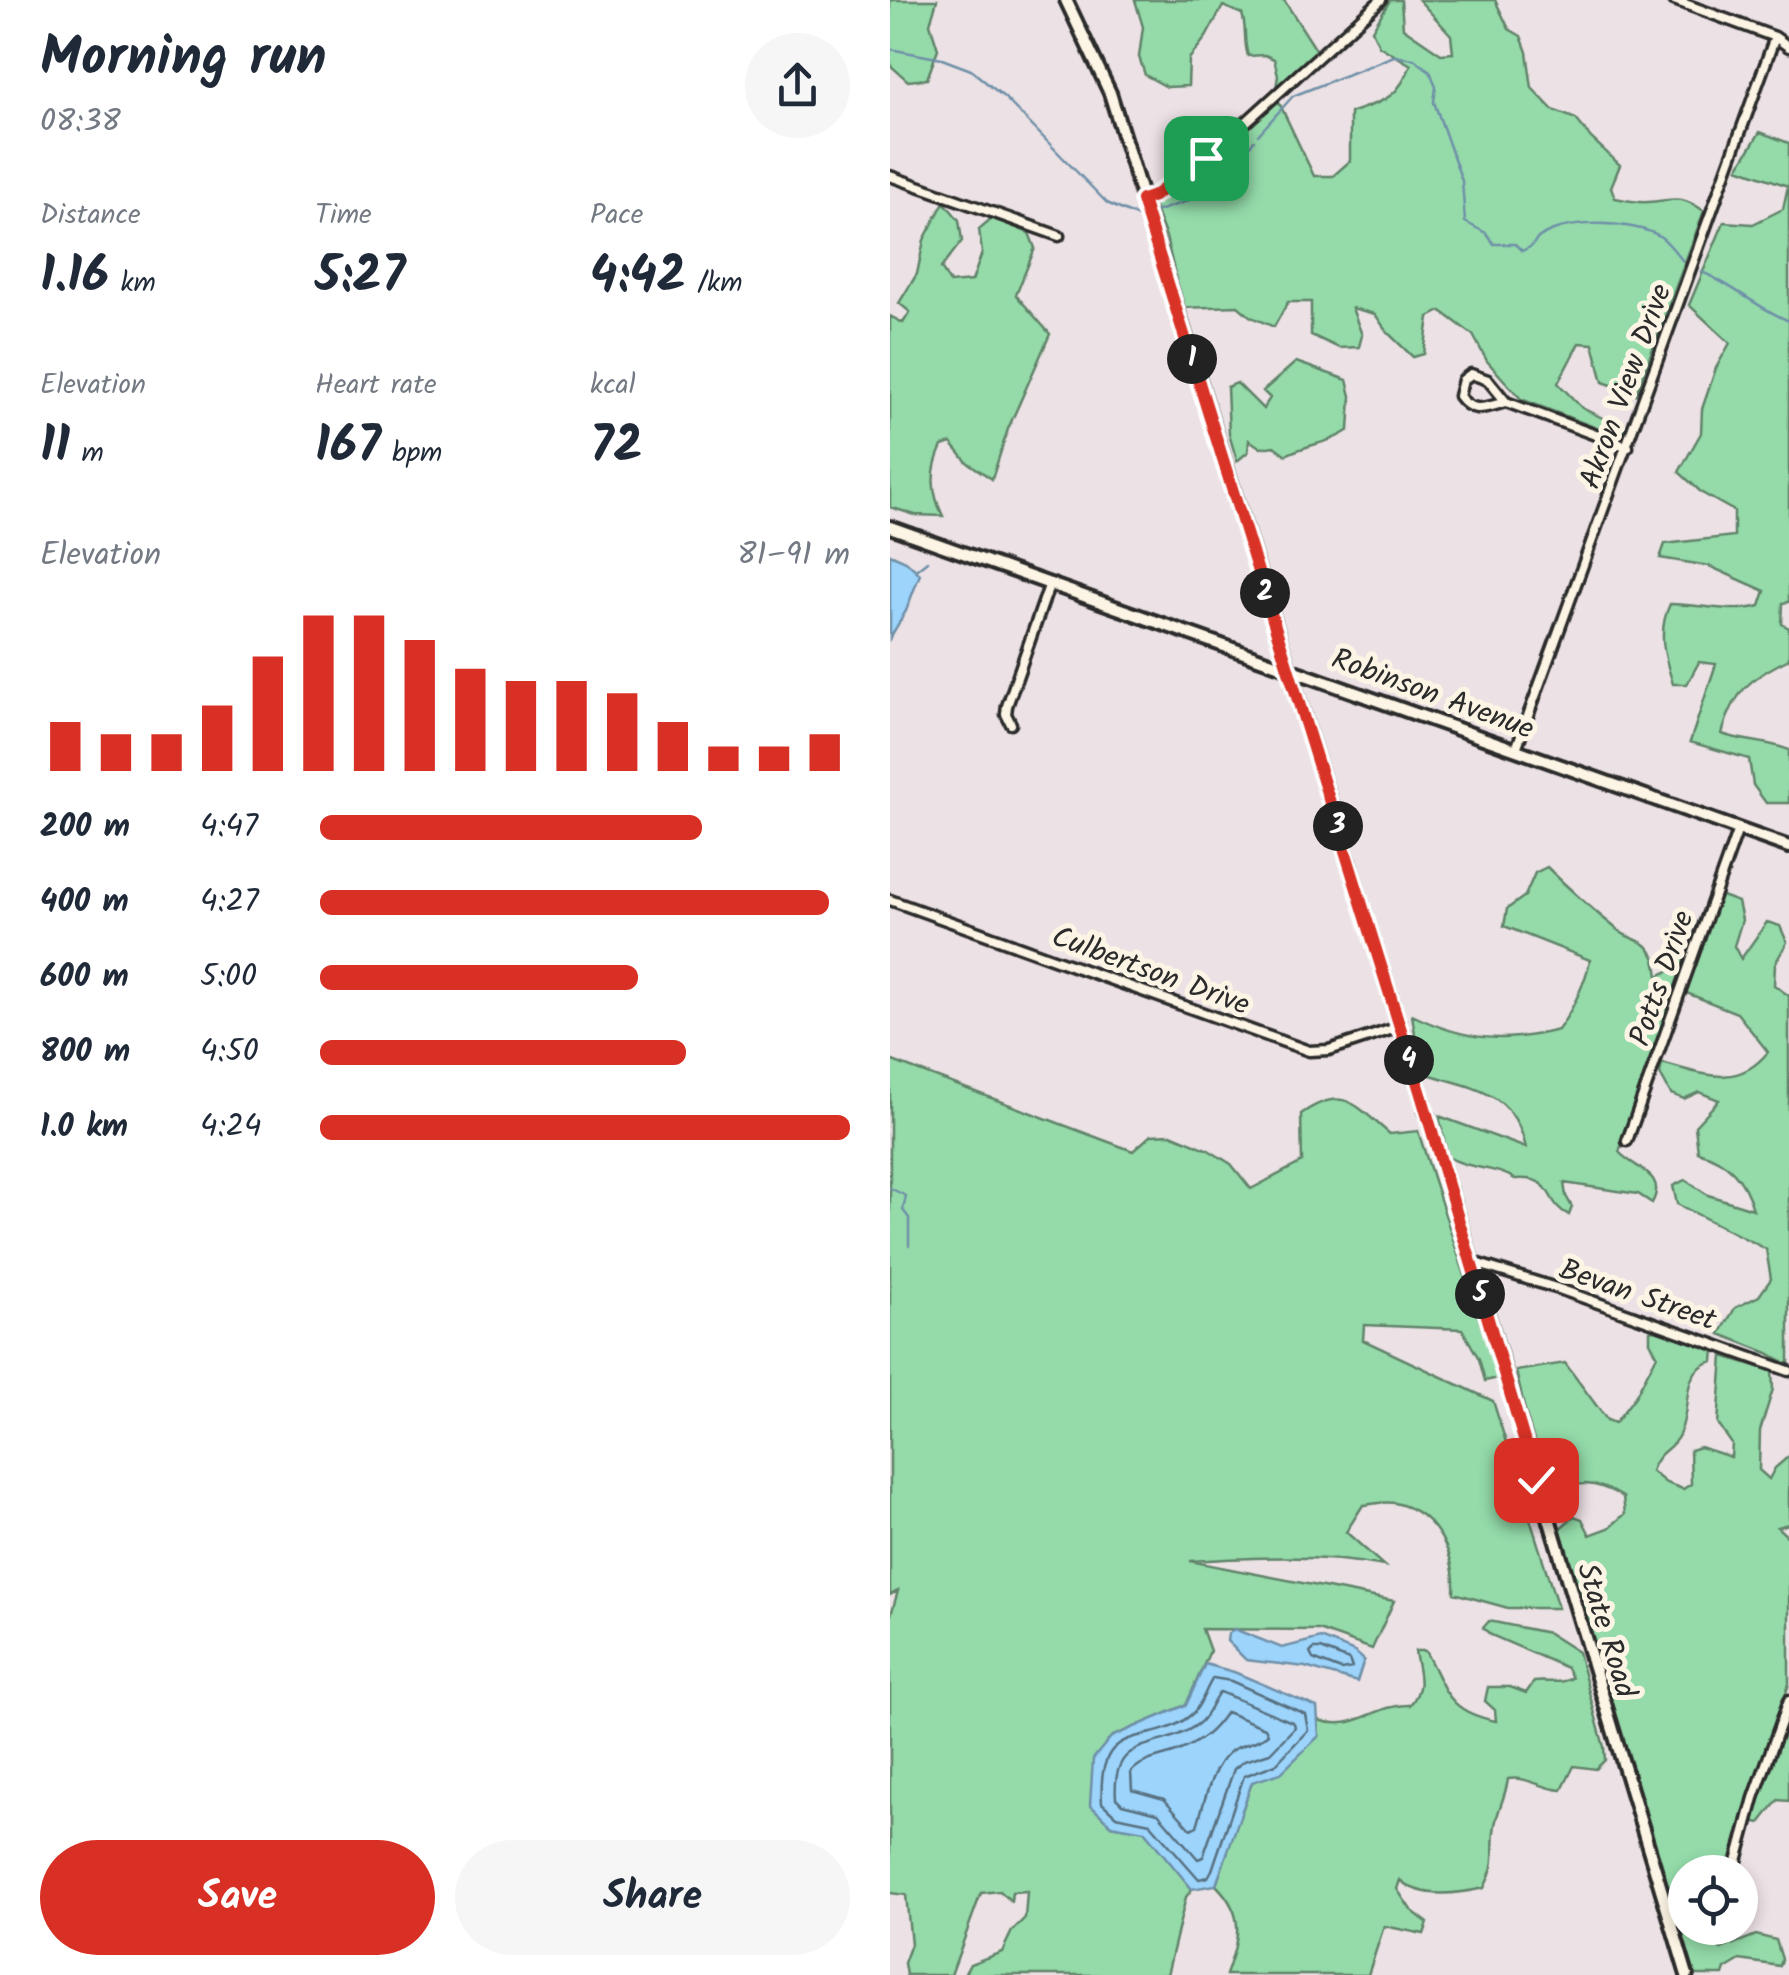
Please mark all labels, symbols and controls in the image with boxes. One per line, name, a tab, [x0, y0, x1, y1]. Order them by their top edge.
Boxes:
text: Morning run	[40, 16, 327, 103]
button: share	[745, 33, 850, 138]
text: 08:38	[40, 97, 121, 148]
pin	[1164, 116, 1249, 201]
icon: arrive	[1179, 131, 1234, 186]
text: Distance	[40, 193, 141, 238]
text: Time	[315, 193, 372, 238]
text: Pace	[590, 193, 643, 238]
text: 1.16	[40, 238, 109, 318]
text: 5:27	[315, 238, 405, 318]
text: 4:42	[590, 238, 686, 318]
text: km	[109, 261, 156, 306]
text: /km	[686, 261, 743, 306]
street label: Akron View Drive	[1568, 277, 1686, 496]
pin: 1	[1167, 334, 1217, 384]
text: 1	[1188, 336, 1196, 381]
text: Elevation	[40, 363, 146, 408]
text: Heart rate	[315, 363, 437, 408]
text: kcal	[590, 363, 636, 408]
text: 11	[40, 408, 70, 488]
text: 167	[315, 408, 381, 488]
text: 72	[590, 408, 643, 488]
text: m	[70, 431, 104, 476]
text: bpm	[381, 431, 442, 476]
text: Elevation	[40, 530, 161, 581]
text: 81–91 m	[737, 530, 850, 581]
pin: 2	[1240, 568, 1290, 618]
text: 2	[1257, 570, 1273, 615]
street label: Robinson Avenue	[1324, 636, 1540, 754]
pin: 3	[1313, 801, 1363, 851]
text: 200 m	[40, 802, 130, 853]
text: 4:47	[200, 802, 258, 853]
text: 3	[1330, 803, 1346, 848]
text: 400 m	[40, 877, 129, 928]
text: 4:27	[200, 877, 259, 928]
street label: Potts Drive	[1617, 904, 1708, 1053]
street label: Culbertson Drive	[1045, 914, 1256, 1030]
text: 600 m	[40, 952, 129, 1003]
text: 5:00	[200, 952, 257, 1003]
text: 800 m	[40, 1027, 130, 1078]
text: 4:50	[200, 1027, 259, 1078]
pin: 4	[1384, 1035, 1434, 1085]
text: 4	[1401, 1037, 1417, 1082]
text: 1.0 km	[40, 1102, 128, 1153]
text: 4:24	[200, 1102, 262, 1153]
street label: Bevan Street	[1552, 1247, 1723, 1345]
pin: 5	[1455, 1269, 1505, 1319]
text: 5	[1473, 1271, 1487, 1316]
pin	[1494, 1438, 1579, 1523]
icon: check	[1509, 1453, 1564, 1508]
street label: State Road	[1562, 1557, 1649, 1705]
button: Save	[40, 1840, 435, 1955]
button: Share	[455, 1840, 850, 1955]
map controls	[1668, 1855, 1758, 1945]
button: locate	[1668, 1855, 1758, 1945]

